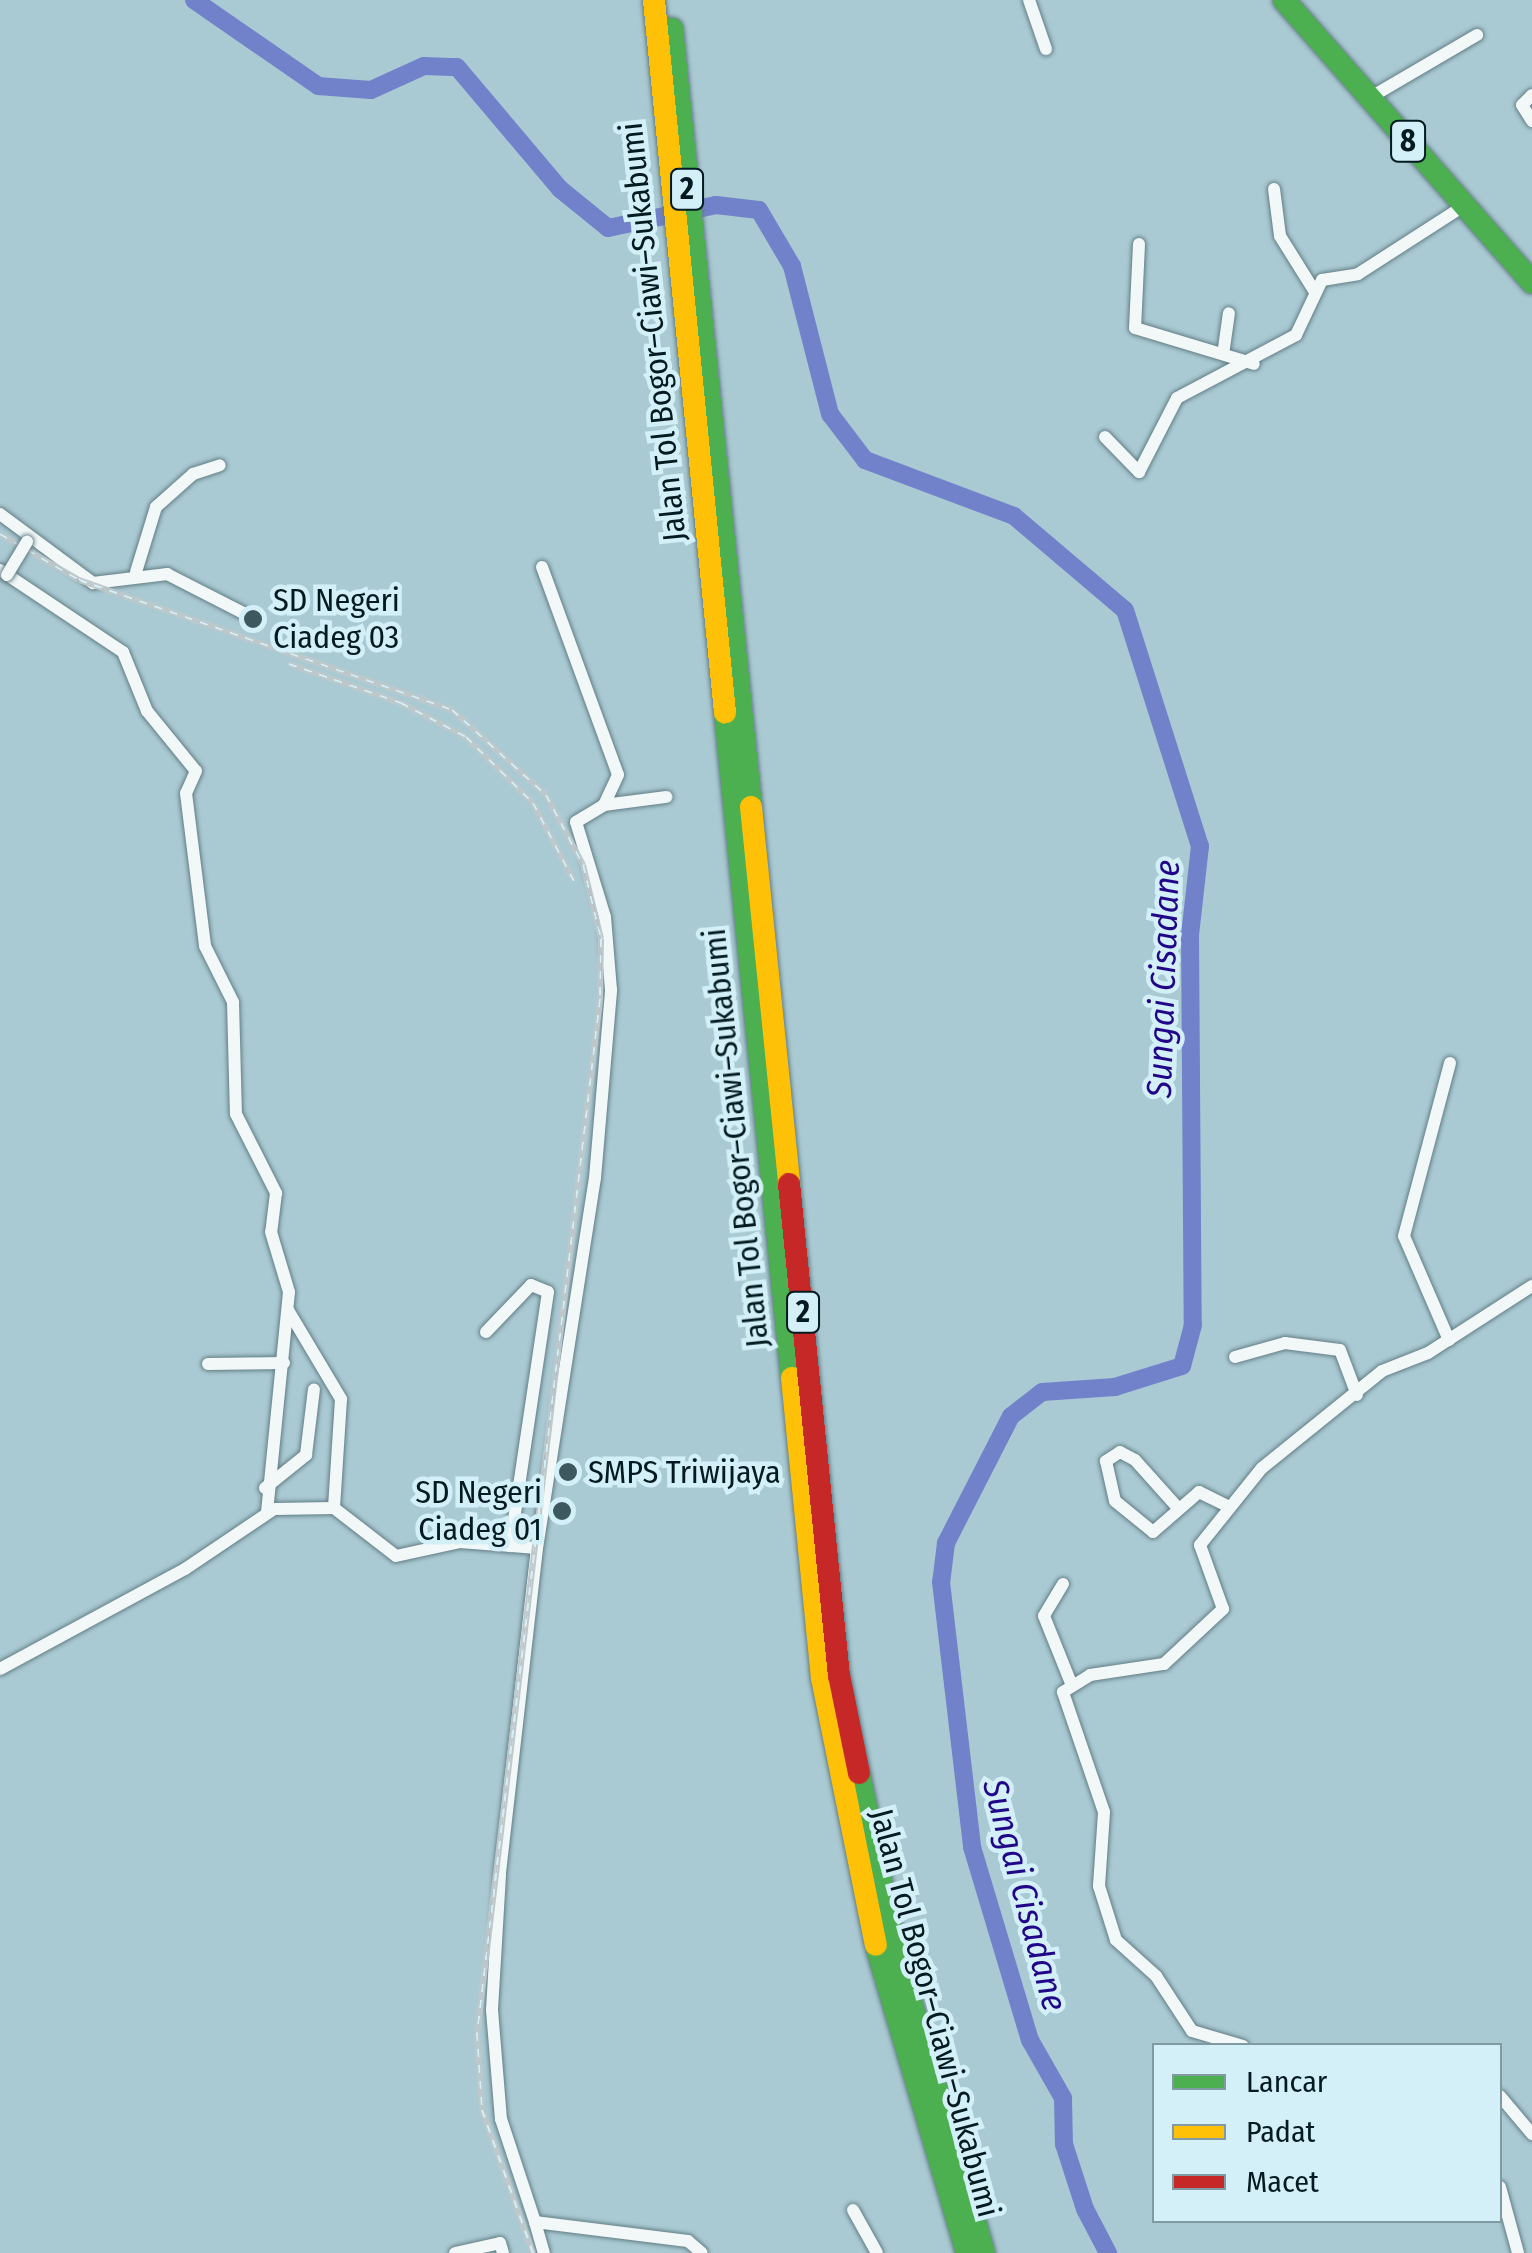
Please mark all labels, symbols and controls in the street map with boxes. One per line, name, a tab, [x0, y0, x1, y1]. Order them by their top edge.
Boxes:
road number: 8	[1388, 116, 1428, 166]
street label: Jalan Tol Bogor–Ciawi–Sukabumi	[612, 121, 694, 543]
road number: 2	[670, 164, 704, 214]
place label: SD Negeri Ciadeg 03	[273, 582, 400, 657]
marker: SD Negeri Ciadeg 03	[242, 608, 264, 630]
water label: Sungai Cisadane	[1138, 859, 1188, 1099]
street label: Jalan Tol Bogor–Ciawi–Sukabumi	[695, 927, 777, 1349]
road number: 2	[786, 1287, 820, 1337]
place label: SMPS Triwijaya	[588, 1453, 781, 1491]
marker: SMPS Triwijaya	[557, 1461, 579, 1483]
place label: SD Negeri Ciadeg 01	[415, 1474, 542, 1549]
marker: SD Negeri Ciadeg 01	[551, 1500, 573, 1522]
water label: Sungai Cisadane	[974, 1775, 1076, 2015]
street label: Jalan Tol Bogor–Ciawi–Sukabumi	[862, 1805, 1008, 2221]
legend	[1152, 2043, 1502, 2223]
text: Lancar	[1246, 2064, 1327, 2100]
text: Padat	[1246, 2114, 1315, 2150]
text: Macet	[1246, 2164, 1319, 2200]

